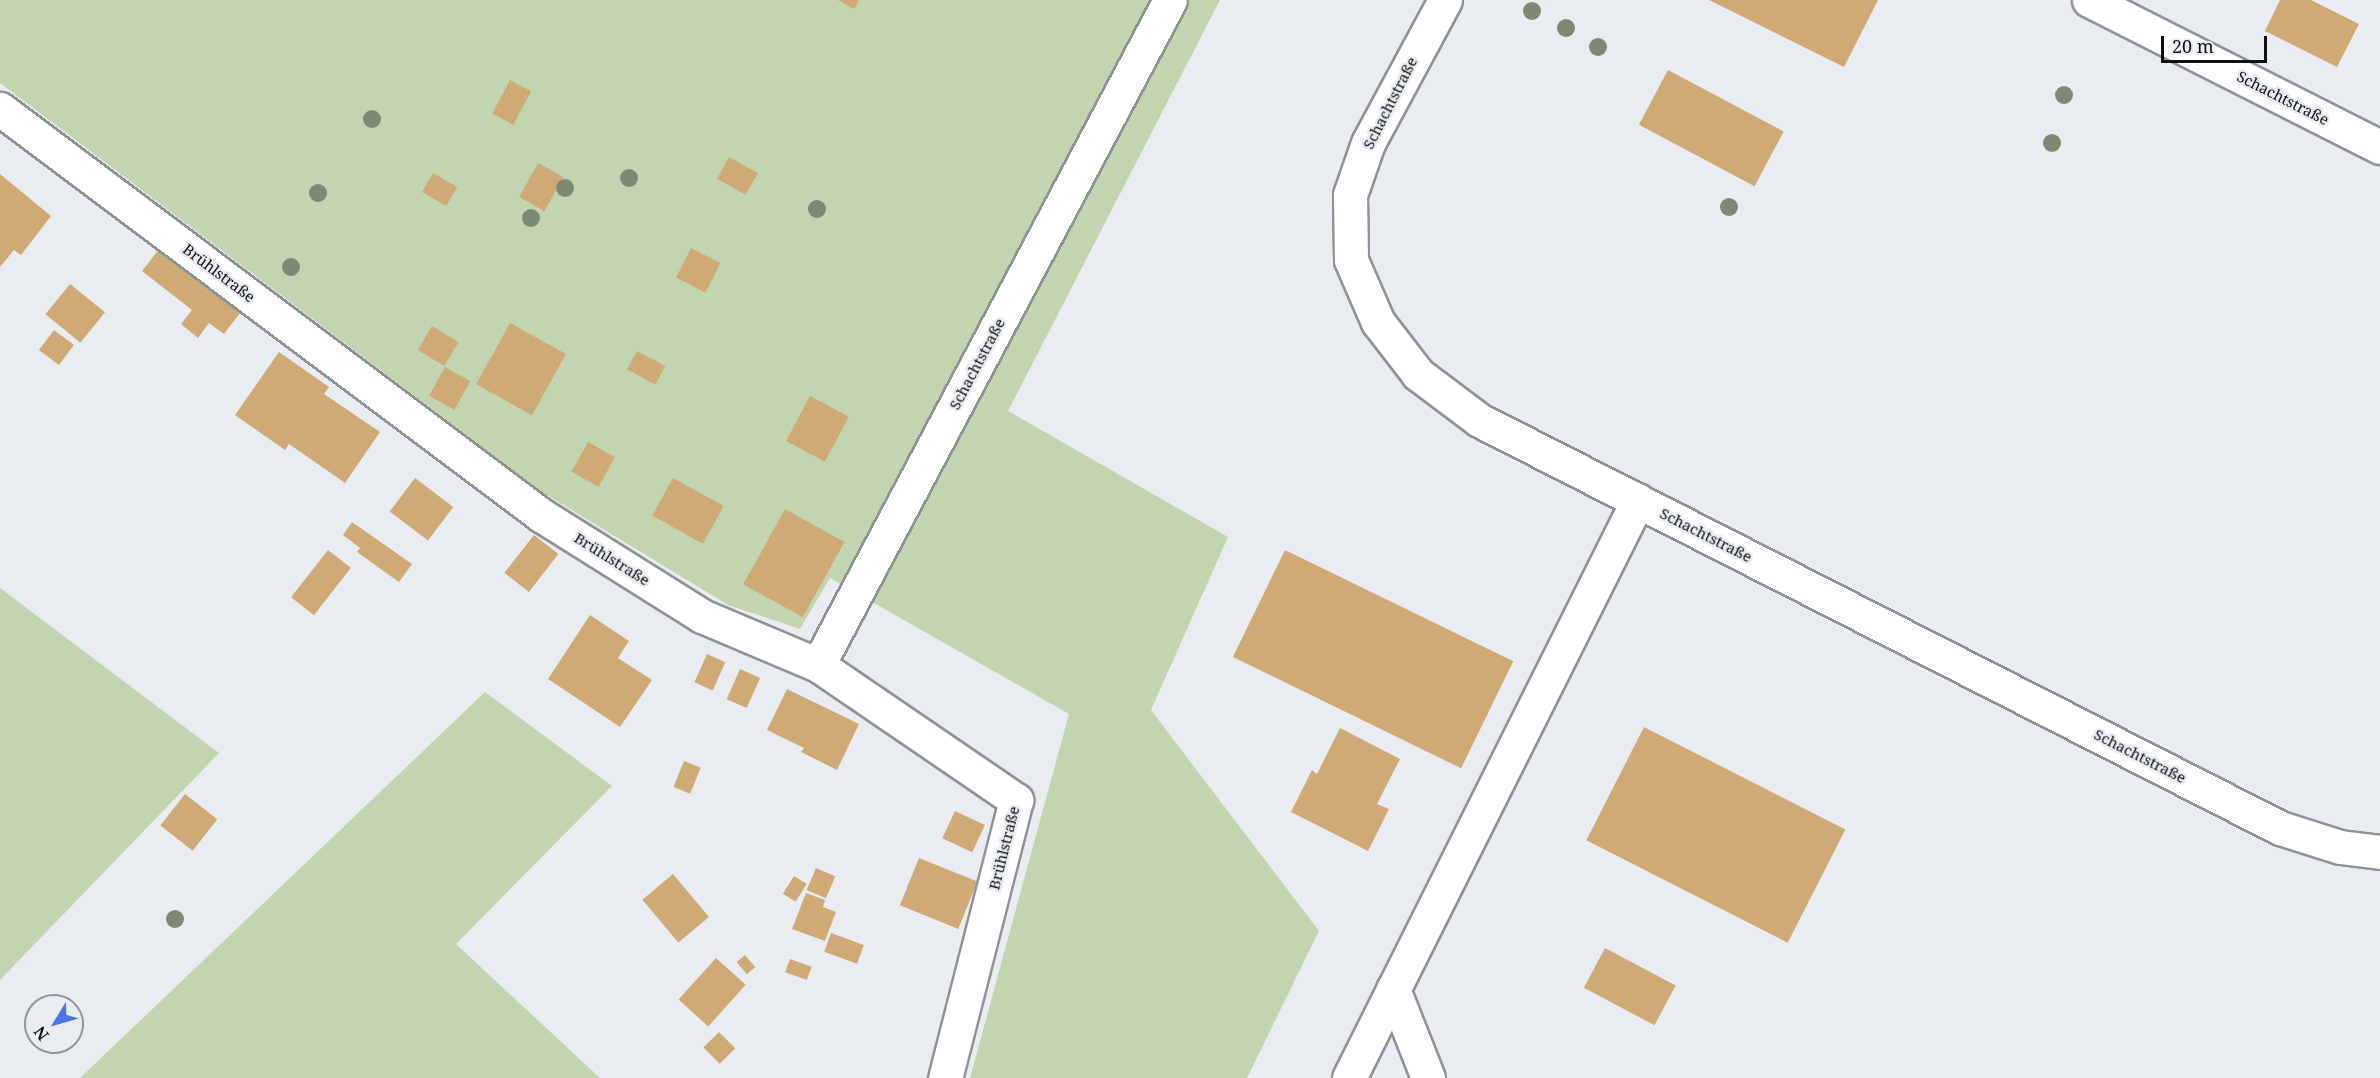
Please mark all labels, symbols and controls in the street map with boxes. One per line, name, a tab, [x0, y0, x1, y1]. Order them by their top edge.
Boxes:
scale bar	[2164, 24, 2270, 62]
text: 20 m	[2172, 34, 2214, 58]
street label: Schachtstraße	[1359, 54, 1421, 152]
street label: Schachtstraße	[2234, 67, 2332, 129]
street label: Brühlstraße	[179, 240, 259, 306]
street label: Schachtstraße	[945, 315, 1009, 413]
street label: Schachtstraße	[1657, 504, 1755, 566]
street label: Brühlstraße	[571, 529, 653, 589]
street label: Schachtstraße	[2091, 725, 2189, 787]
street label: Brühlstraße	[985, 804, 1023, 892]
north arrow	[24, 994, 84, 1054]
text: N	[29, 1022, 54, 1045]

